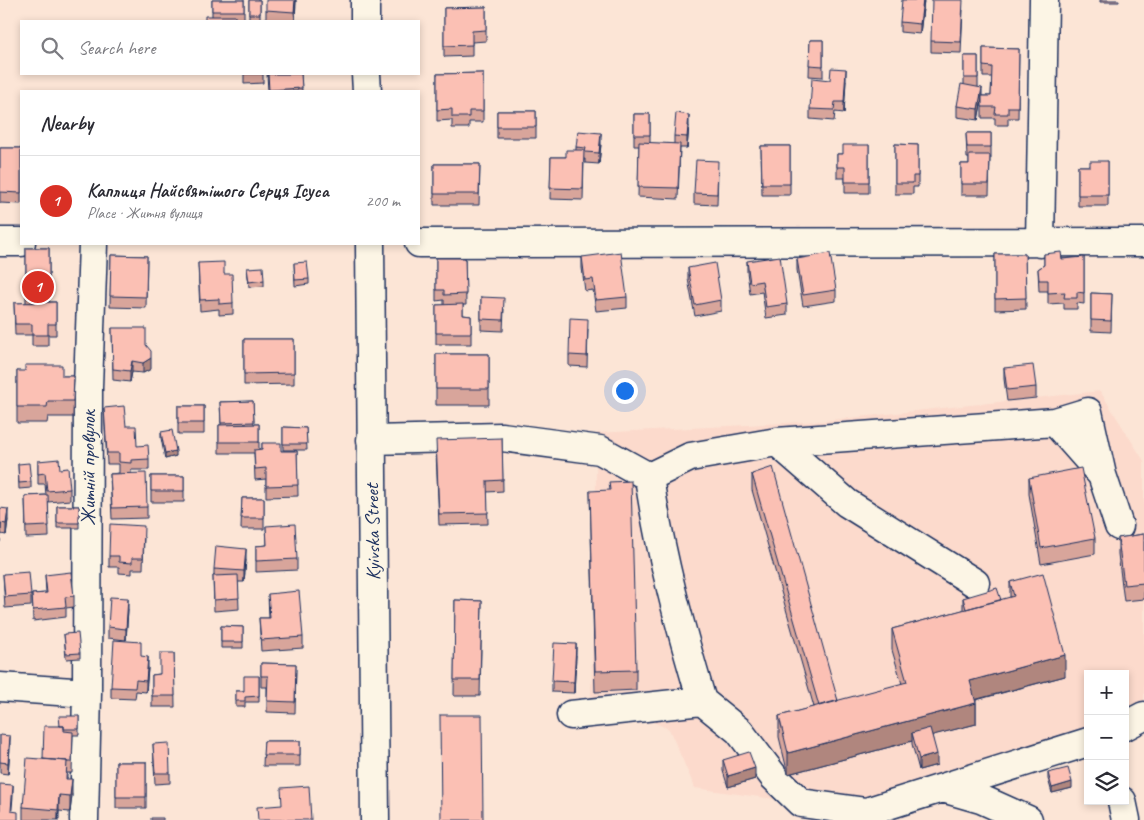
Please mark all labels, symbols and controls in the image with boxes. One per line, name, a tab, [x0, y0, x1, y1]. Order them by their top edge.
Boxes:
search box	[20, 20, 420, 75]
icon: search	[38, 34, 66, 62]
text: Search here	[78, 36, 155, 60]
text: Nearby	[40, 110, 93, 136]
text: Каплиця Найсвятішого Серця Ісуса	[87, 179, 329, 203]
text: 1	[52, 191, 60, 211]
text: 200 m	[366, 191, 400, 211]
text: Place · Житня вулиця	[87, 203, 201, 223]
pin: 1	[22, 268, 54, 306]
your location	[612, 378, 638, 404]
street label: Житній провулок	[76, 408, 101, 526]
street label: Kyivska Street	[359, 481, 386, 581]
map controls	[1084, 670, 1129, 805]
button: +	[1084, 670, 1129, 715]
button: −	[1084, 715, 1129, 760]
button: layers	[1084, 760, 1129, 805]

